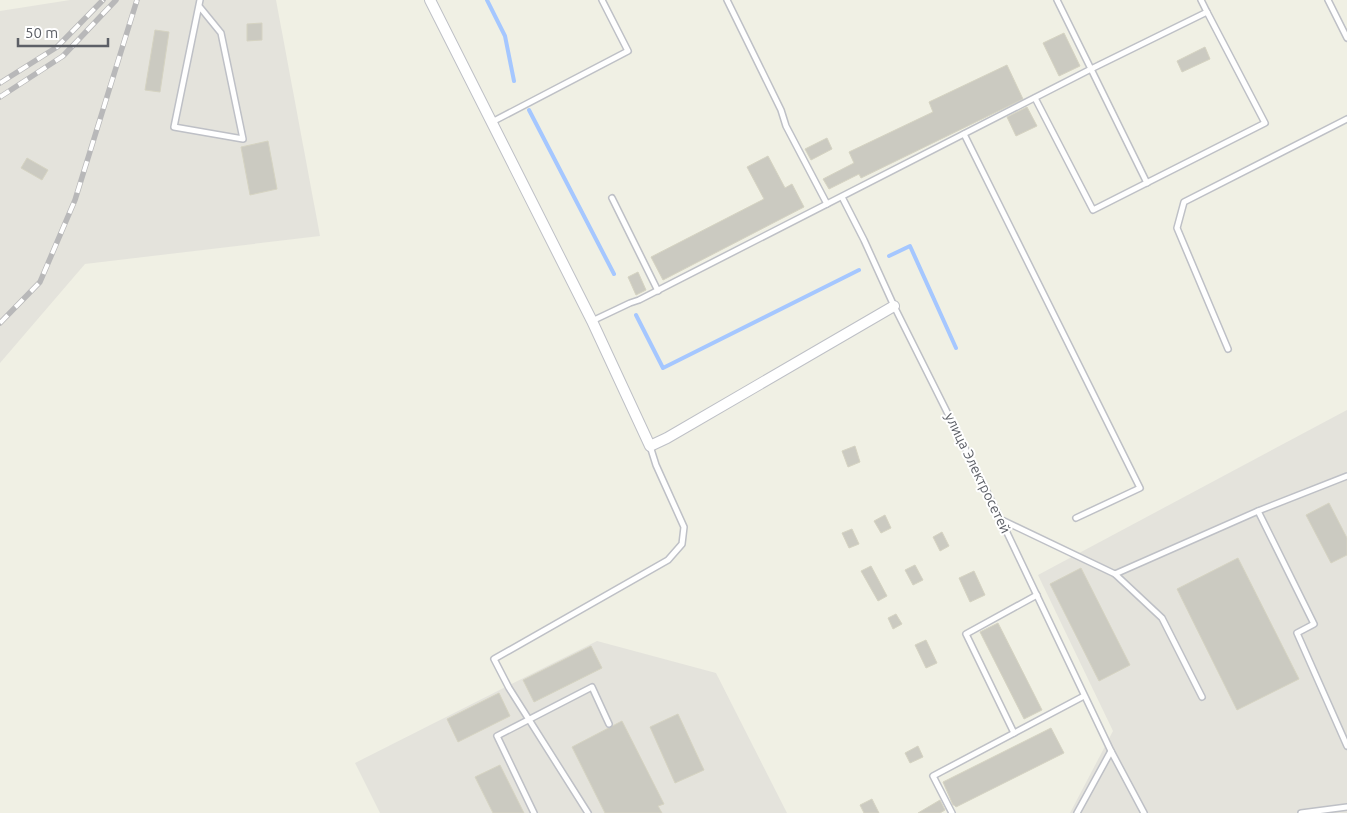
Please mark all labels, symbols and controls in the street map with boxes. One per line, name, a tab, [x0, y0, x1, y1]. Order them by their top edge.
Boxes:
scale bar	[18, 15, 108, 47]
text: 50 m	[25, 24, 58, 41]
street label: улица Электросетей	[942, 410, 1014, 536]

